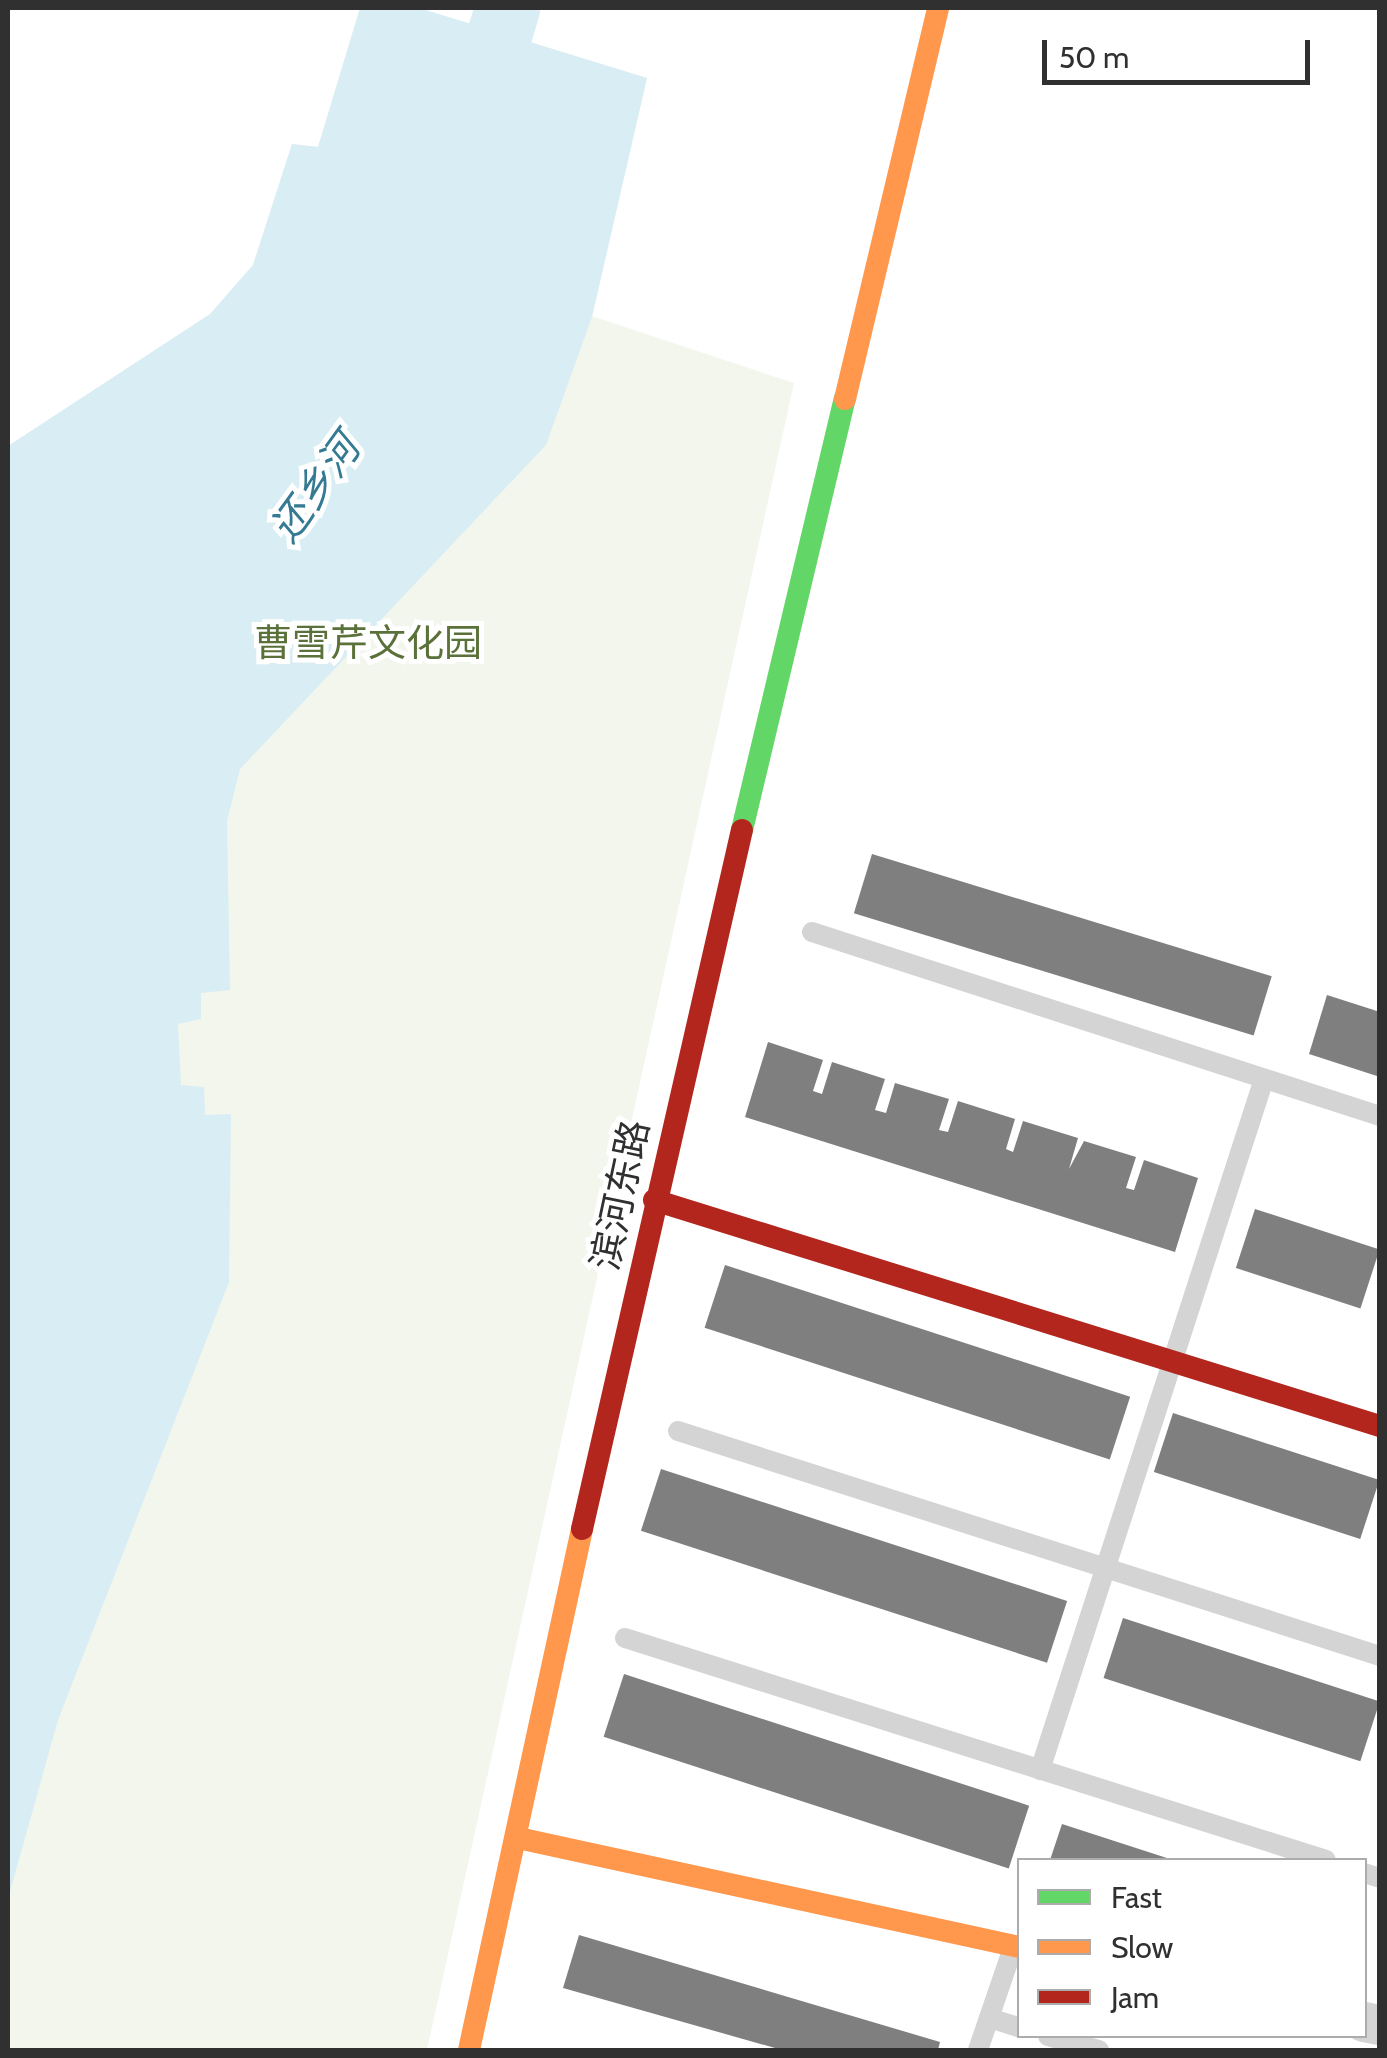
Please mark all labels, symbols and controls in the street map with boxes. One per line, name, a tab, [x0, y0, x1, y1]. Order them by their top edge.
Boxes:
scale bar	[1047, 20, 1314, 82]
text: 50 m	[1059, 39, 1129, 76]
water label: 还乡河	[260, 425, 370, 551]
park label: 曹雪芹文化园	[254, 620, 482, 666]
street label: 滨河东路	[582, 1116, 658, 1274]
legend	[1017, 1858, 1367, 2038]
text: Fast	[1111, 1879, 1162, 1916]
text: Slow	[1111, 1929, 1173, 1966]
text: Jam	[1111, 1979, 1159, 2016]

